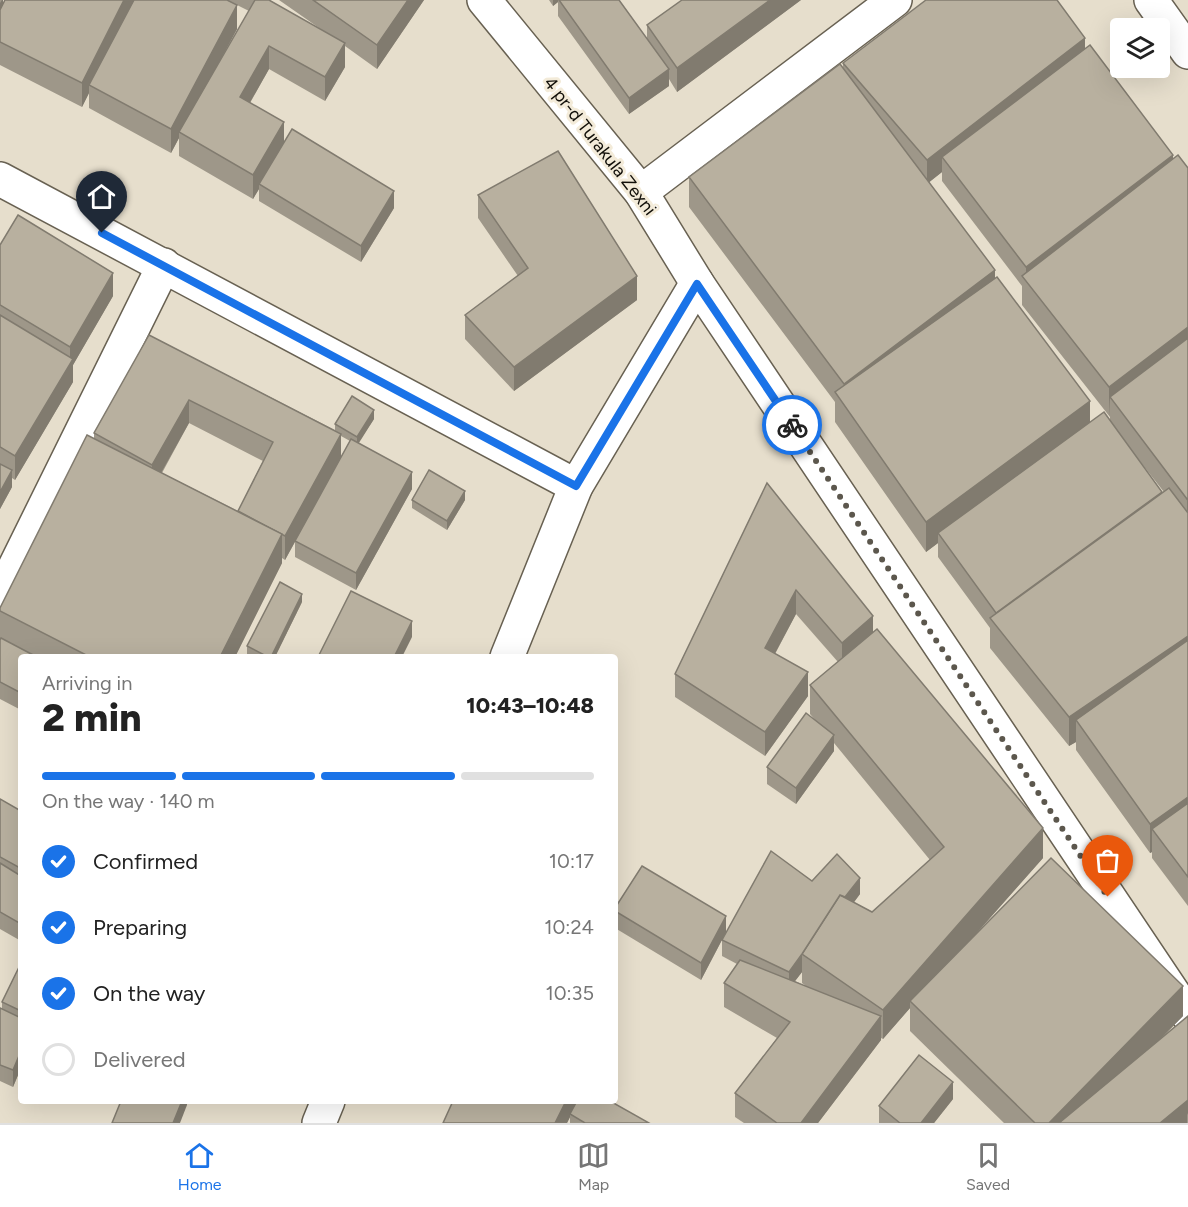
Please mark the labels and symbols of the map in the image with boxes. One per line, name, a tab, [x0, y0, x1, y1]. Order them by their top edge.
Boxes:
street label: 4 pr-d Turakula Zexni	[539, 72, 661, 220]
pin	[76, 171, 127, 233]
courier	[762, 395, 822, 455]
pin	[1082, 835, 1133, 897]

